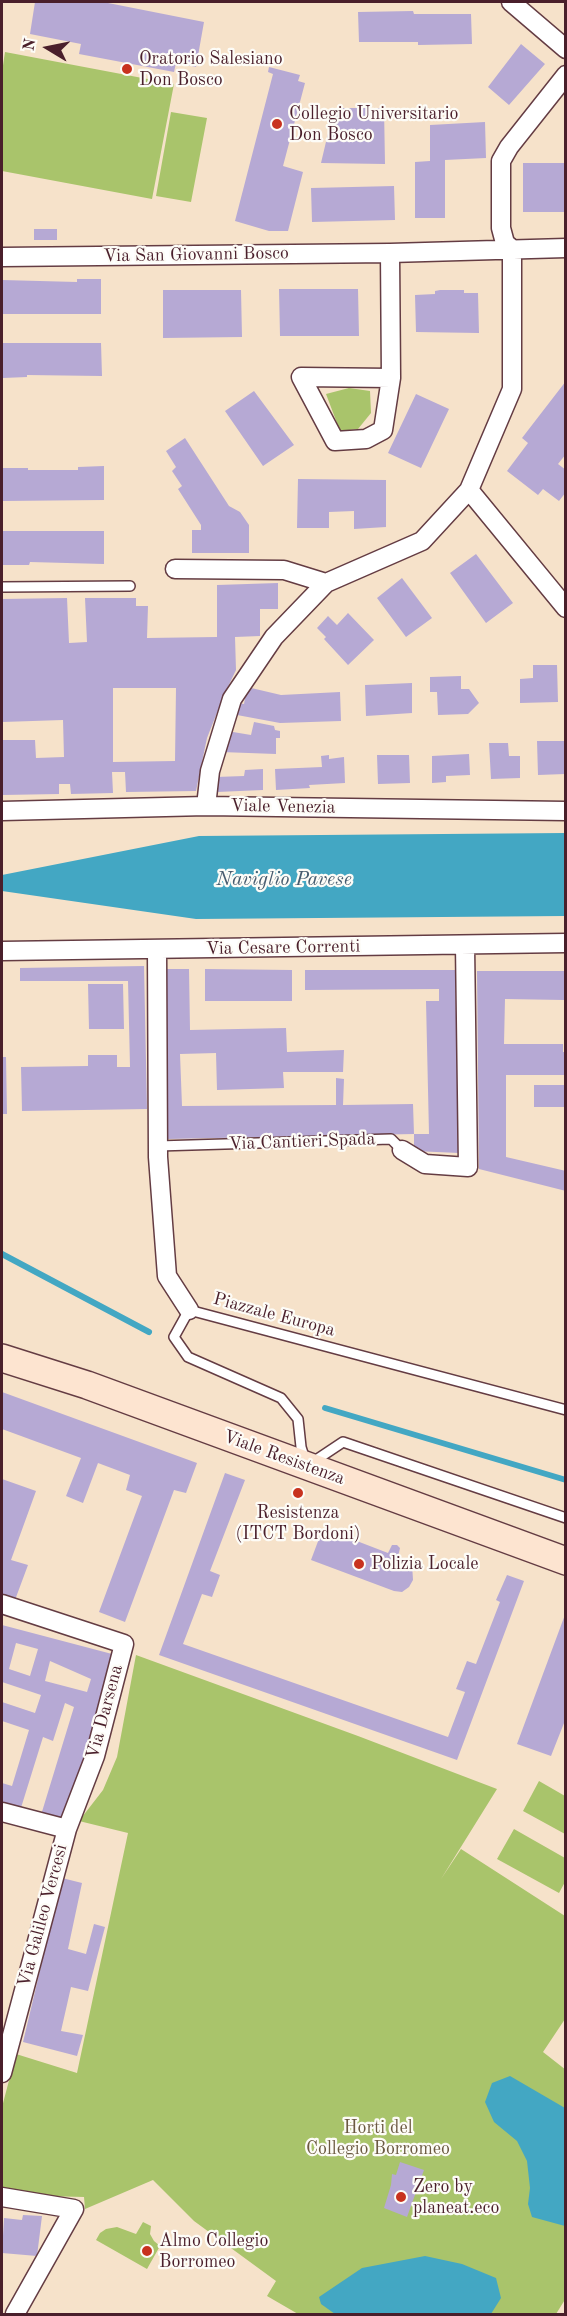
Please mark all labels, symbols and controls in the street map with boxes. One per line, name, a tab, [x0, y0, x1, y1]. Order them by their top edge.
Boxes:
north arrow	[18, 18, 78, 78]
text: N	[21, 37, 39, 52]
place label: Oratorio Salesiano Don Bosco	[139, 48, 283, 90]
marker: Oratorio Salesiano Don Bosco	[120, 62, 134, 76]
place label: Collegio Universitario Don Bosco	[289, 103, 459, 146]
marker: Collegio Universitario Don Bosco	[270, 117, 284, 131]
street label: Via San Giovanni Bosco	[103, 243, 289, 267]
street label: Viale Venezia	[230, 795, 336, 819]
water label: Naviglio Pavese	[216, 868, 352, 892]
street label: Via Cesare Correnti	[206, 936, 360, 960]
street label: Via Cantieri Spada	[228, 1129, 376, 1155]
street label: Piazzale Europa	[211, 1288, 337, 1342]
street label: Viale Resistenza	[220, 1426, 348, 1490]
marker: Resistenza (ITCT Bordoni)	[291, 1486, 305, 1500]
place label: Resistenza (ITCT Bordoni)	[236, 1502, 360, 1544]
place label: Polizia Locale	[371, 1553, 479, 1575]
marker: Polizia Locale	[352, 1557, 366, 1571]
street label: Via Darsena	[82, 1662, 128, 1762]
street label: Via Galileo Vercesi	[14, 1842, 72, 1990]
park label: Horti del Collegio Borromeo	[306, 2117, 450, 2160]
place label: Zero by planeat.eco	[413, 2176, 499, 2218]
marker: Zero by planeat.eco	[394, 2190, 408, 2204]
place label: Almo Collegio Borromeo	[159, 2230, 268, 2272]
marker: Almo Collegio Borromeo	[140, 2244, 154, 2258]

